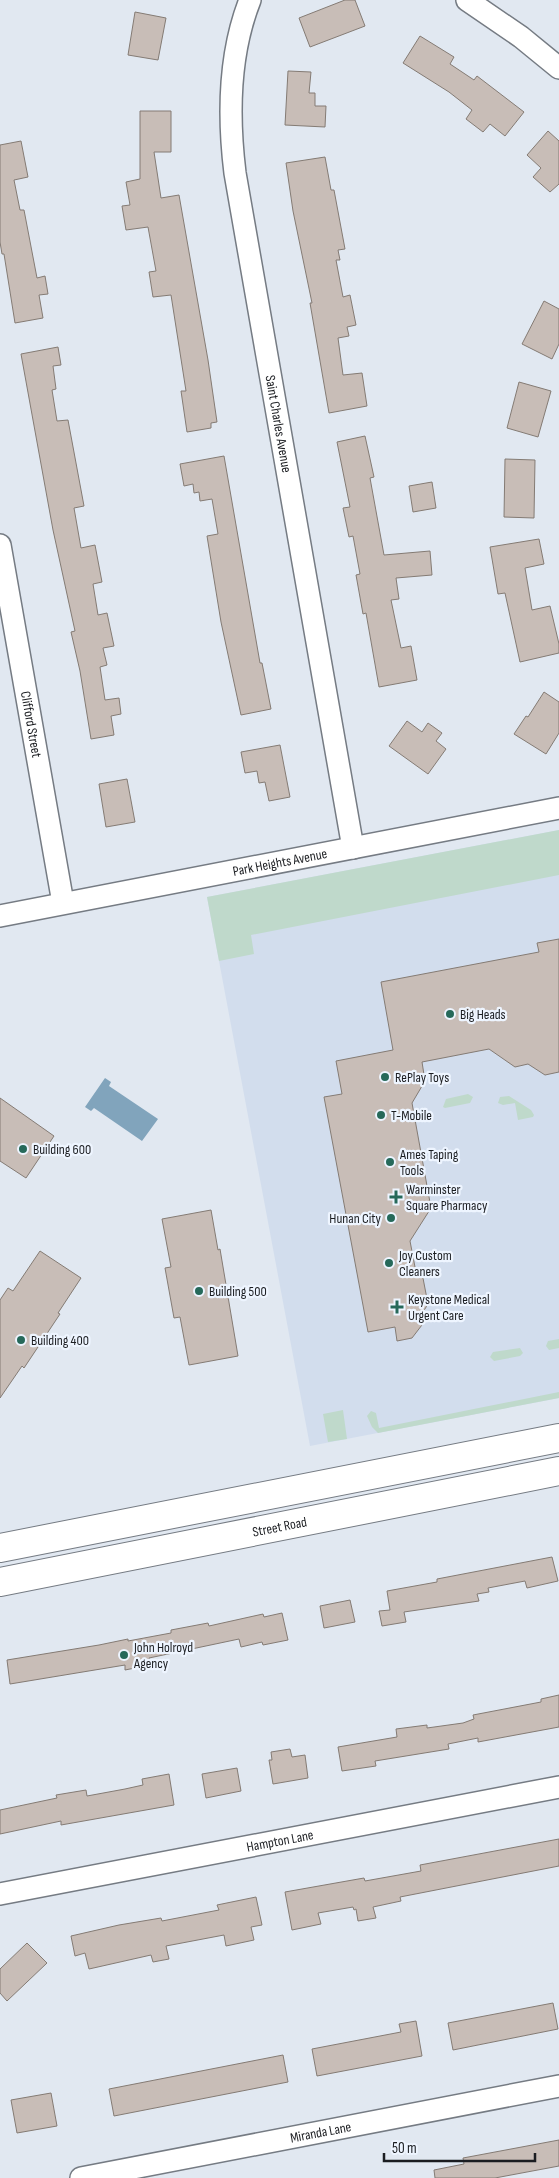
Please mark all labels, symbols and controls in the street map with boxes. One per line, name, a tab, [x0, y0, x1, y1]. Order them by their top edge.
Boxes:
street label: Saint Charles Avenue	[262, 374, 296, 474]
street label: Clifford Street	[17, 690, 46, 759]
street label: Park Heights Avenue	[231, 845, 328, 879]
place label: Big Heads	[460, 1006, 506, 1023]
marker: Big Heads	[444, 1008, 456, 1020]
place label: RePlay Toys	[395, 1069, 449, 1086]
marker: RePlay Toys	[379, 1071, 391, 1083]
place label: T-Mobile	[391, 1107, 432, 1124]
marker: T-Mobile	[375, 1109, 387, 1121]
place label: Building 600	[33, 1141, 91, 1158]
marker: Building 600	[17, 1143, 29, 1155]
place label: Ames Taping Tools	[399, 1146, 459, 1179]
marker: Ames Taping Tools	[384, 1156, 396, 1168]
place label: Warminster Square Pharmacy	[406, 1181, 488, 1214]
marker: Warminster Square Pharmacy	[390, 1191, 402, 1203]
place label: Hunan City	[329, 1210, 382, 1227]
marker: Hunan City	[385, 1212, 397, 1224]
place label: Joy Custom Cleaners	[398, 1247, 452, 1280]
marker: Joy Custom Cleaners	[383, 1257, 395, 1269]
place label: Building 500	[209, 1283, 267, 1300]
marker: Building 500	[193, 1285, 205, 1297]
place label: Keystone Medical Urgent Care	[408, 1291, 490, 1324]
marker: Keystone Medical Urgent Care	[390, 1300, 404, 1314]
place label: Building 400	[31, 1332, 89, 1349]
marker: Building 400	[15, 1334, 27, 1346]
street label: Street Road	[251, 1513, 308, 1540]
place label: John Holroyd Agency	[133, 1639, 193, 1672]
marker: John Holroyd Agency	[118, 1649, 130, 1661]
street label: Hampton Lane	[245, 1826, 315, 1855]
street label: Miranda Lane	[289, 2118, 353, 2146]
scale bar	[384, 2130, 535, 2162]
text: 50 m	[392, 2139, 417, 2158]

